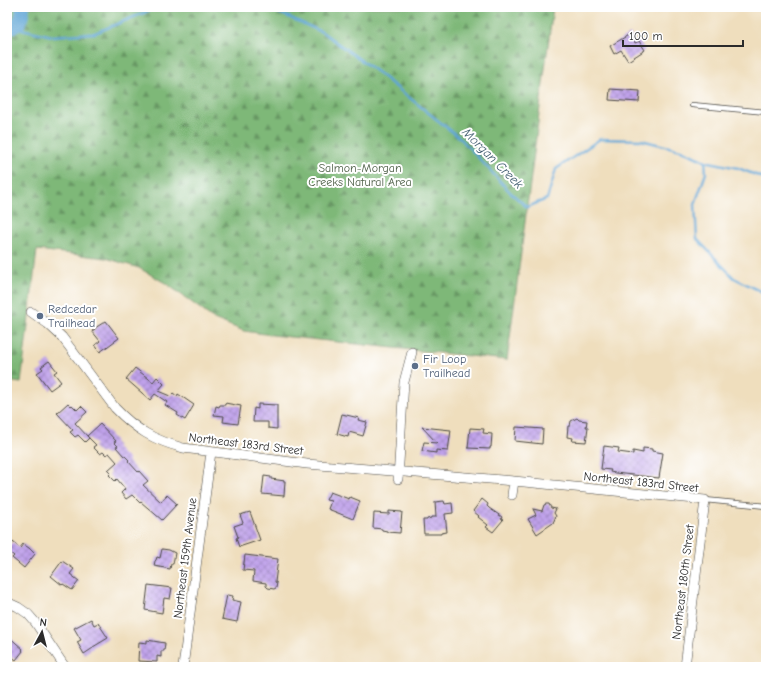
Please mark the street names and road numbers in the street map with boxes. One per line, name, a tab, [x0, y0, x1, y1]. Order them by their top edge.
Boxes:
street label: Northeast 183rd Street	[188, 430, 305, 458]
street label: Northeast 183rd Street	[583, 469, 700, 495]
street label: Northeast 159th Avenue	[171, 497, 199, 619]
street label: Northeast 180th Street	[669, 523, 697, 640]

